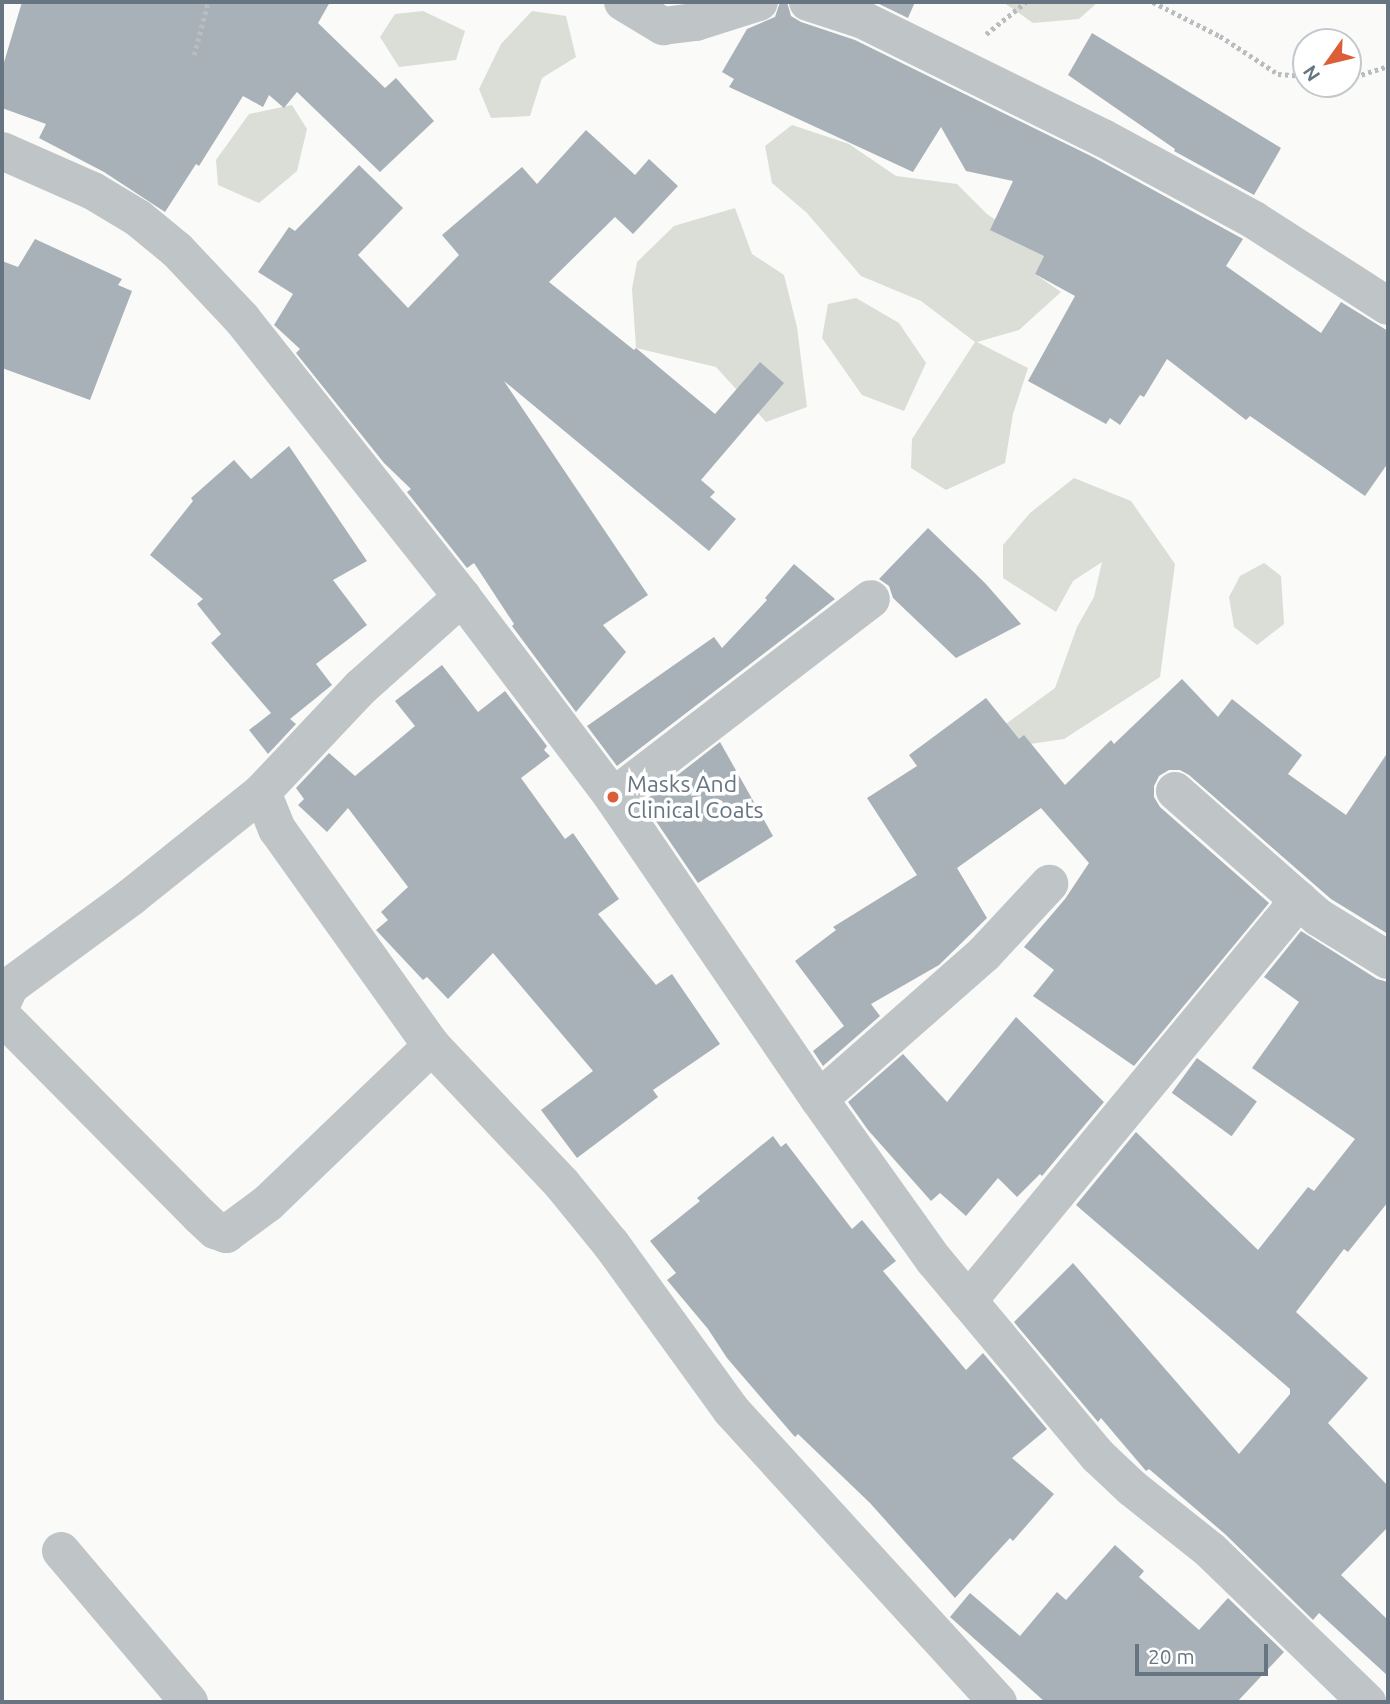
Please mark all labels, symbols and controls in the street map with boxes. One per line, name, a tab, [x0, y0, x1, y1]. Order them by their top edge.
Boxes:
north arrow	[1292, 28, 1362, 98]
text: N	[1298, 62, 1324, 86]
place label: Masks And Clinical Coats	[627, 770, 764, 824]
marker: Masks And Clinical Coats	[605, 789, 621, 805]
scale bar	[1138, 1630, 1271, 1674]
text: 20 m	[1148, 1644, 1195, 1668]

